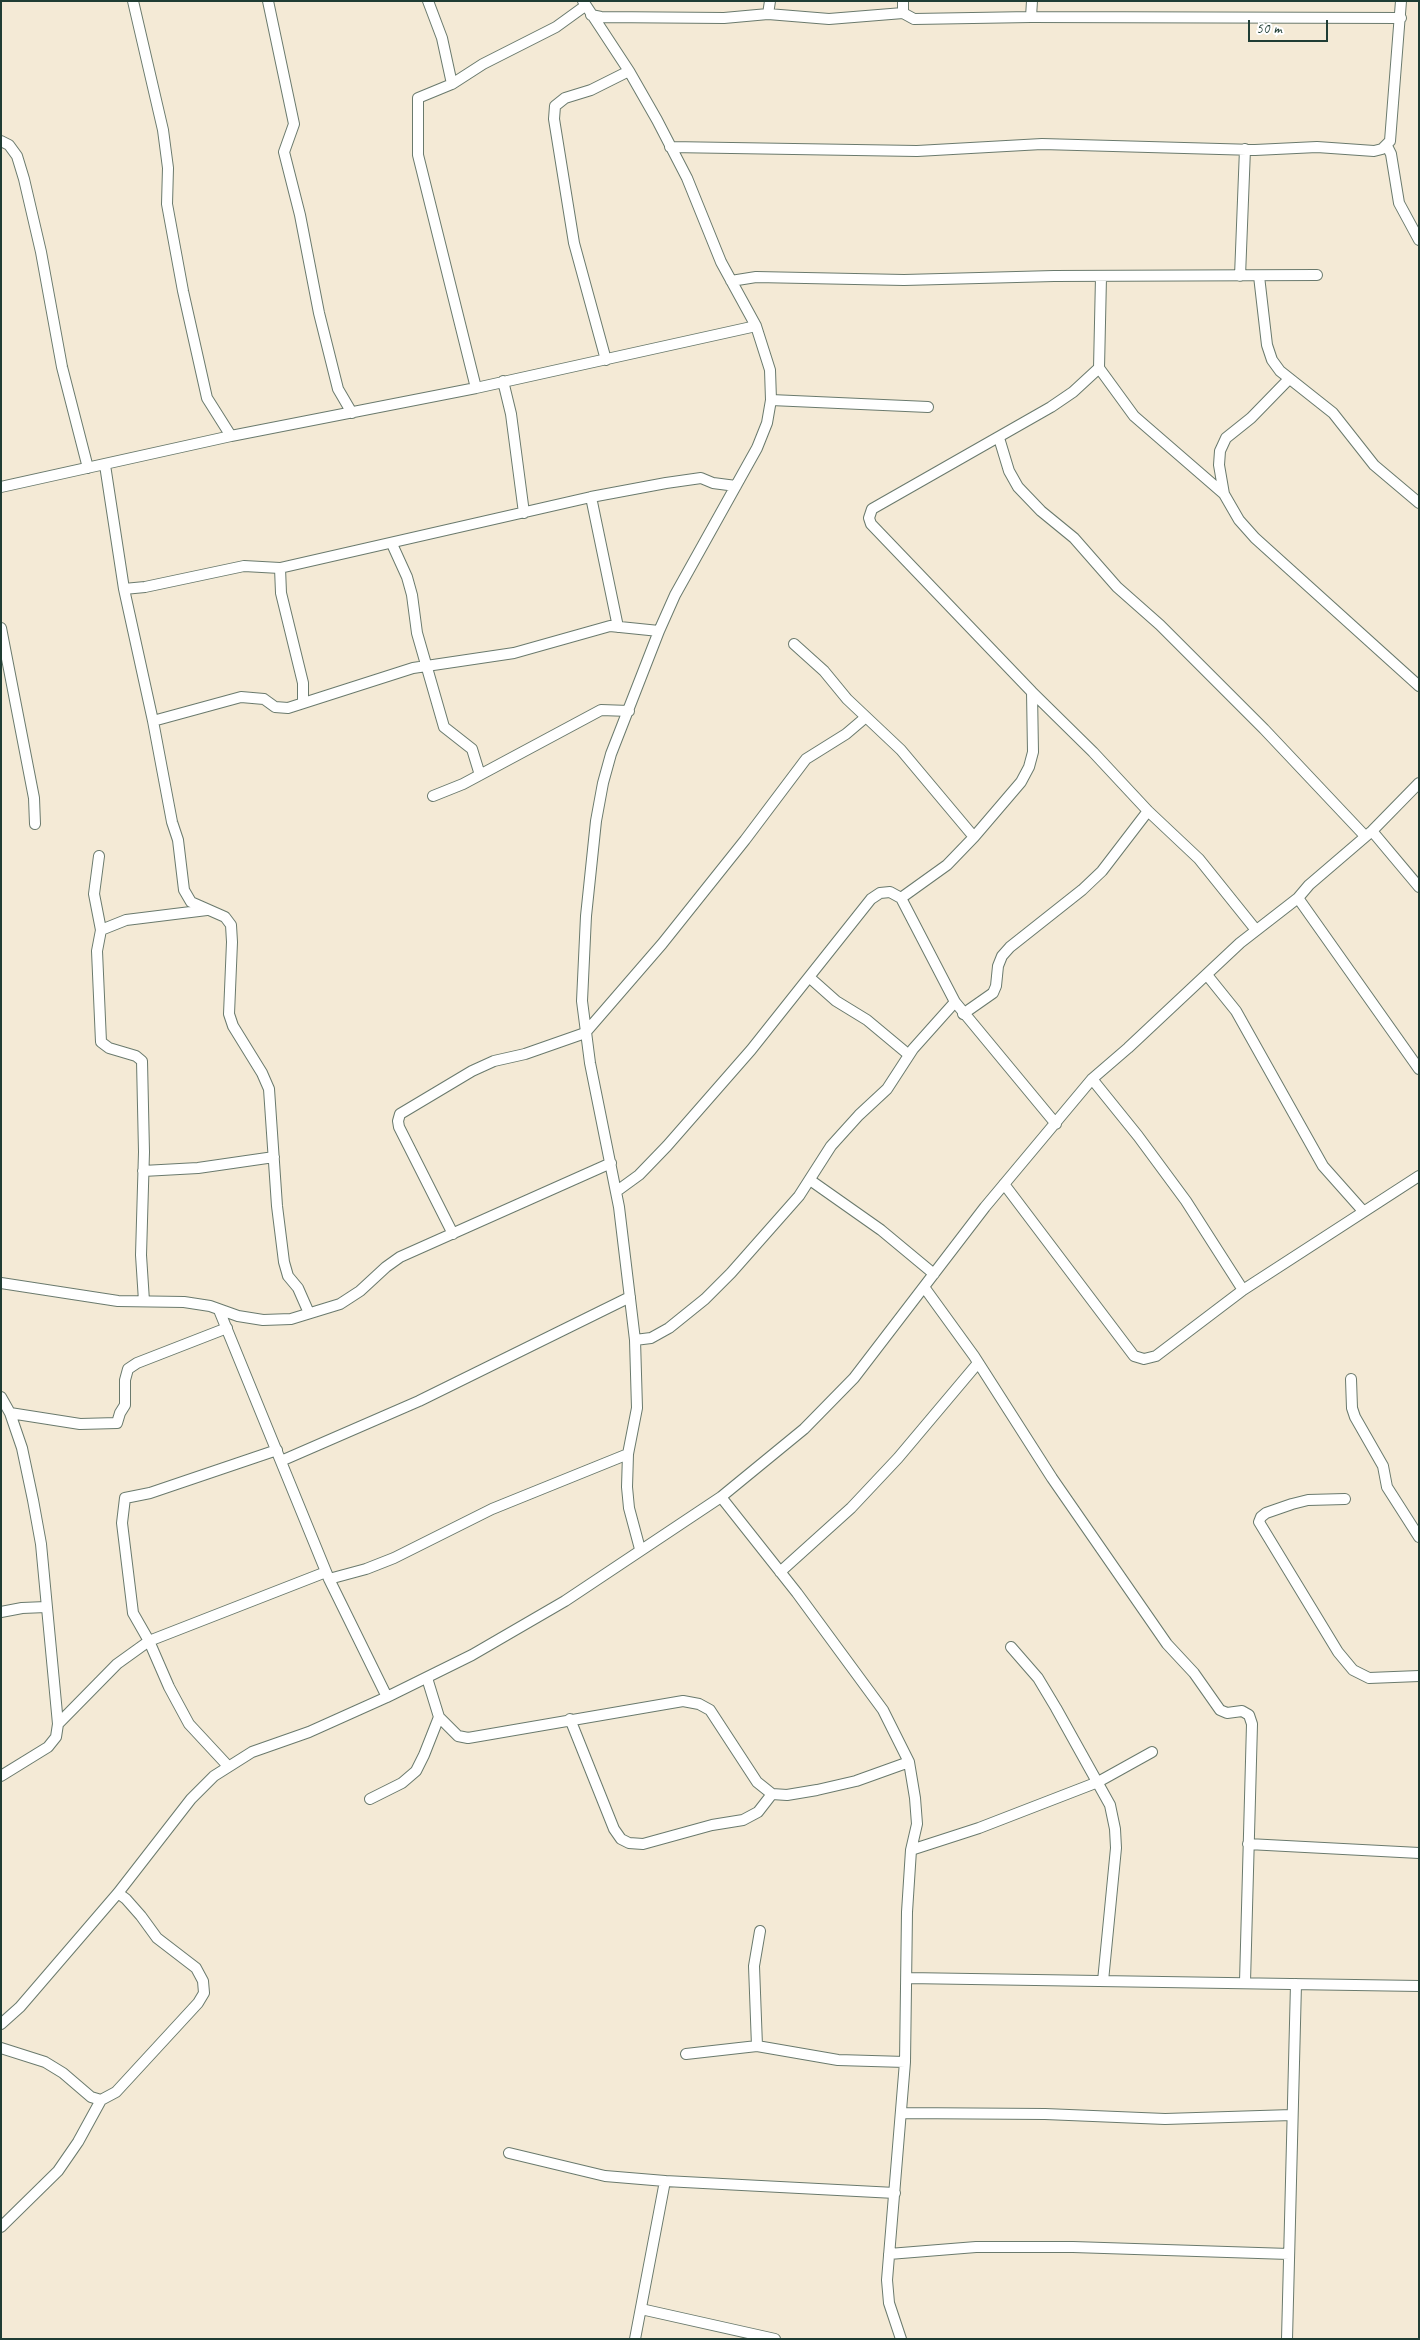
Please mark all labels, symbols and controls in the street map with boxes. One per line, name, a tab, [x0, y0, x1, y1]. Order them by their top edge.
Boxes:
scale bar	[1250, 10, 1330, 42]
text: 50 m	[1256, 19, 1282, 38]

